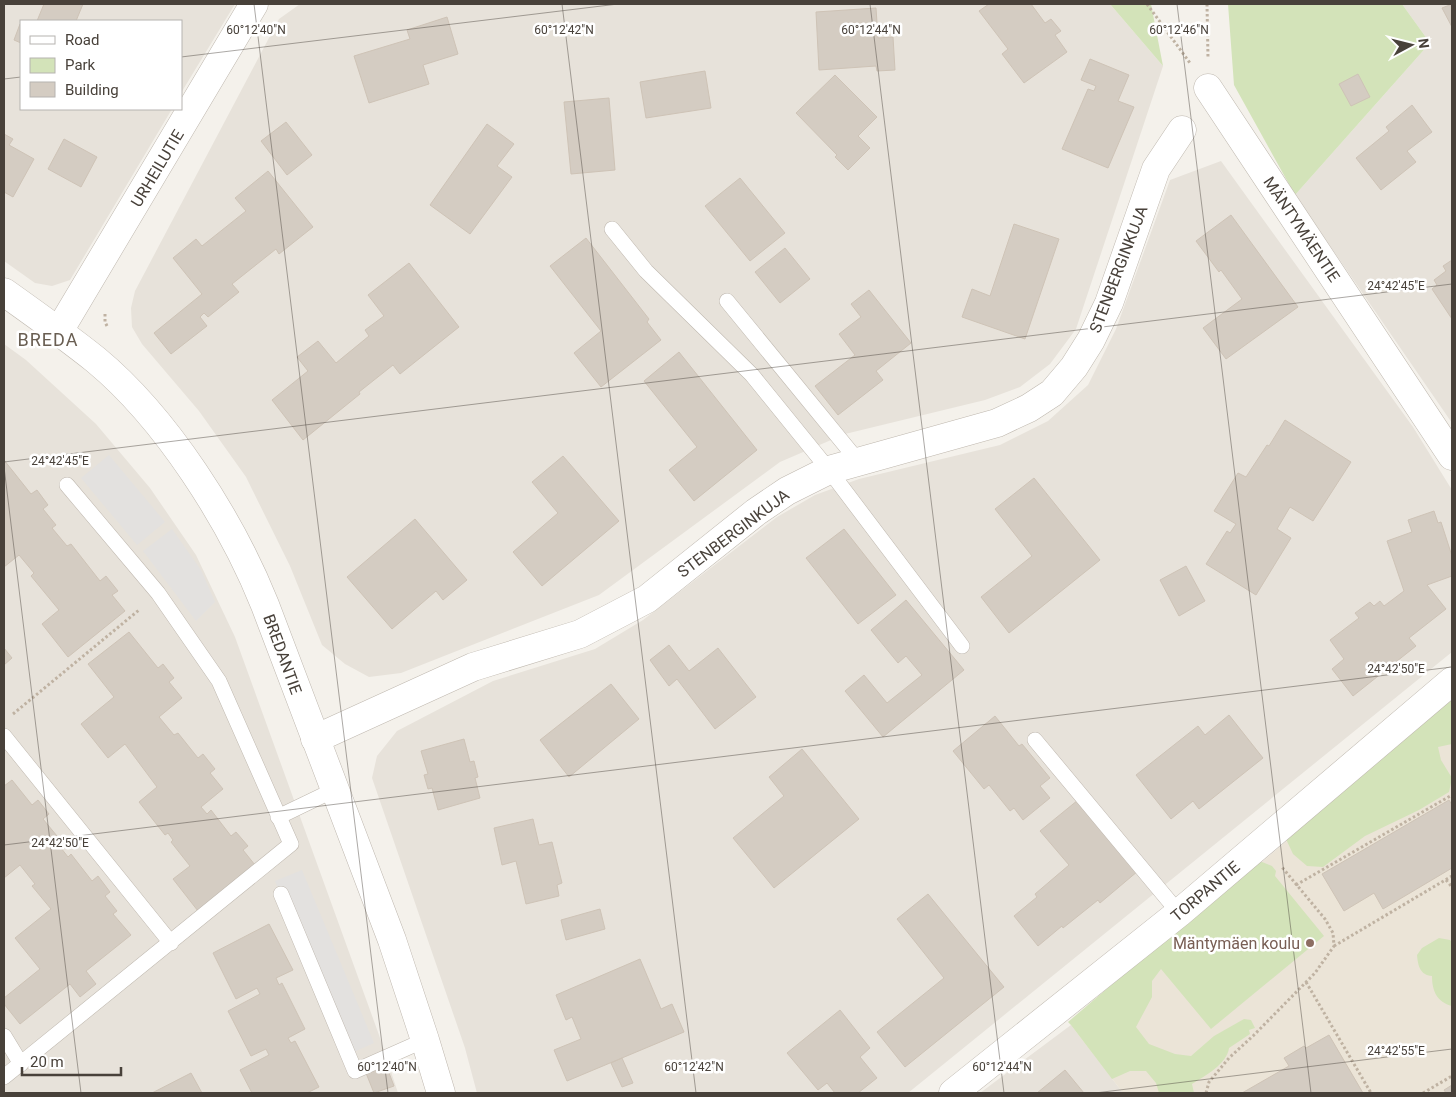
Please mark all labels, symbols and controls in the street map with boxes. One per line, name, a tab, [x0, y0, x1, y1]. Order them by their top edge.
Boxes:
legend	[20, 20, 182, 110]
north arrow	[1386, 20, 1436, 70]
text: 60°12'40"N	[226, 23, 286, 37]
text: 60°12'42"N	[534, 23, 594, 37]
text: 60°12'44"N	[841, 23, 901, 37]
text: 60°12'46"N	[1149, 23, 1209, 37]
text: Road	[65, 31, 99, 49]
text: N	[1415, 38, 1432, 49]
text: Park	[65, 56, 96, 74]
text: Building	[65, 81, 119, 99]
street label: URHEILUTIE	[127, 126, 188, 210]
street label: MÄNTYMÄENTIE	[1259, 173, 1344, 286]
street label: STENBERGINKUJA	[1085, 202, 1152, 335]
text: 24°42'45"E	[1367, 279, 1425, 293]
district label: BREDA	[18, 329, 78, 350]
text: 24°42'45"E	[31, 454, 89, 468]
street label: STENBERGINKUJA	[674, 485, 793, 582]
street label: BREDANTIE	[259, 612, 306, 697]
text: 24°42'50"E	[1367, 662, 1425, 676]
text: 24°42'50"E	[31, 836, 89, 850]
street label: TORPANTIE	[1167, 857, 1244, 926]
place label: Mäntymäen koulu	[1173, 934, 1300, 953]
marker: Mäntymäen koulu	[1304, 937, 1316, 949]
scale bar	[22, 1044, 121, 1076]
text: 24°42'55"E	[1367, 1044, 1425, 1058]
text: 20 m	[30, 1053, 64, 1071]
text: 60°12'40"N	[357, 1060, 417, 1074]
text: 60°12'42"N	[664, 1060, 724, 1074]
text: 60°12'44"N	[972, 1060, 1032, 1074]

